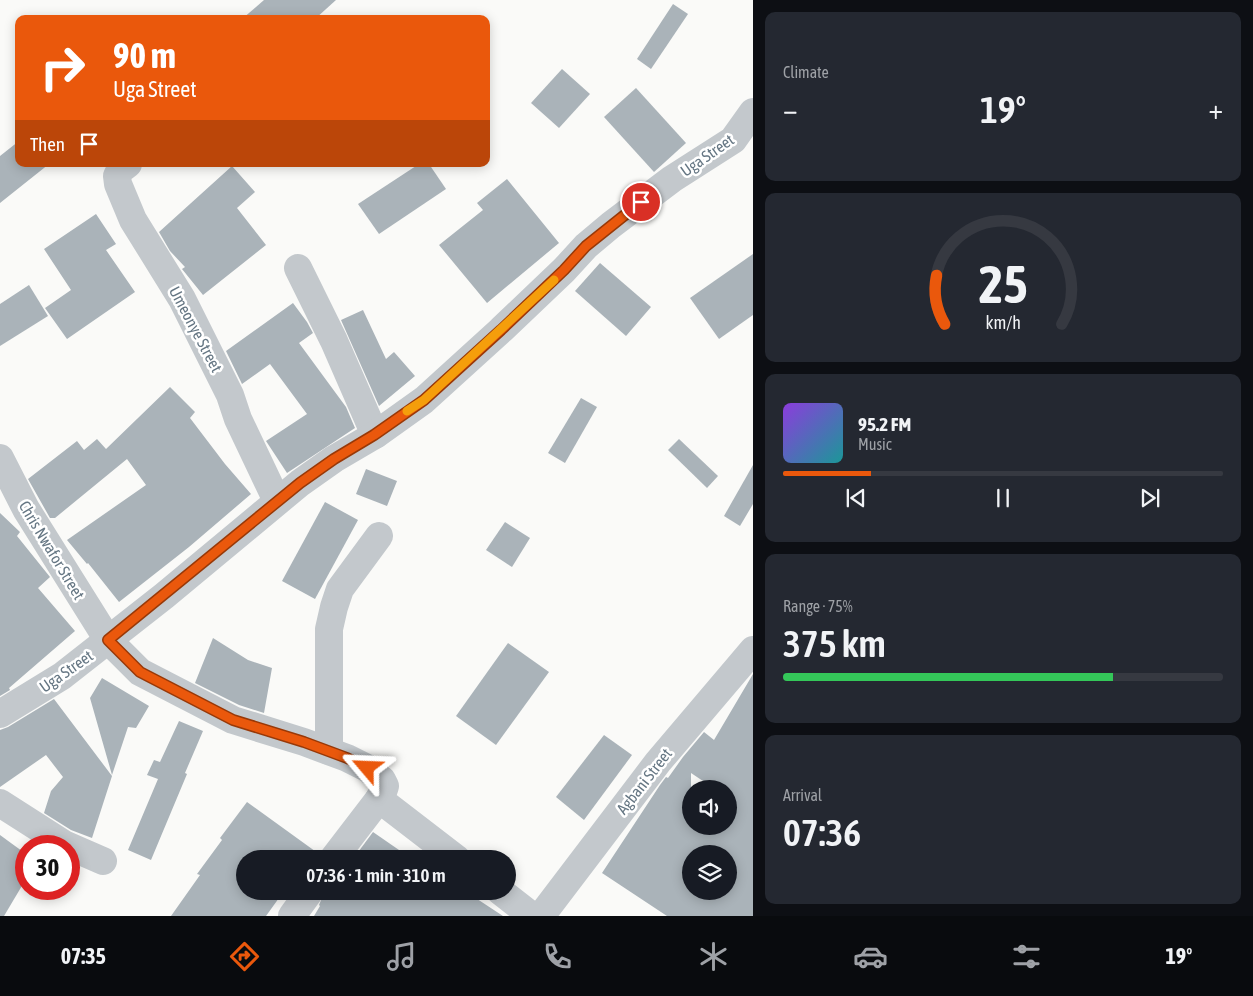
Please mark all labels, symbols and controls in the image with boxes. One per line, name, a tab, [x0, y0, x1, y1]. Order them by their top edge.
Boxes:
icon: right	[30, 35, 95, 100]
text: 90 m	[113, 35, 176, 75]
text: Climate	[783, 63, 829, 81]
text: Uga Street	[113, 76, 197, 102]
text: 19°	[980, 88, 1026, 131]
text: −	[783, 93, 798, 125]
text: +	[1208, 93, 1223, 125]
icon: arrive	[75, 130, 103, 158]
street label: Uga Street	[677, 130, 738, 181]
text: Then	[30, 133, 65, 155]
pin	[620, 181, 662, 223]
icon: arrive	[627, 188, 655, 216]
text: 25	[979, 254, 1027, 314]
street label: Umeonye Street	[165, 283, 226, 376]
text: km/h	[985, 312, 1021, 333]
text: 95.2 FM	[858, 413, 911, 435]
text: Music	[858, 435, 892, 453]
icon: previous	[842, 484, 870, 512]
icon: pause	[989, 484, 1017, 512]
icon: next	[1136, 484, 1164, 512]
street label: Chris Nwafor Street	[16, 498, 89, 603]
text: Range · 75%	[783, 597, 853, 615]
text: 375 km	[783, 622, 886, 665]
street label: Uga Street	[36, 646, 97, 697]
position arrow	[340, 741, 392, 793]
street label: Agbani Street	[613, 744, 676, 818]
map controls	[682, 780, 737, 900]
button: sound	[682, 780, 737, 835]
text: Arrival	[783, 786, 822, 804]
text: 07:36	[783, 811, 861, 854]
speed limit sign: 30	[15, 835, 80, 900]
button: layers	[682, 845, 737, 900]
text: 07:36 · 1 min · 310 m	[306, 864, 446, 886]
icon: directions	[227, 939, 262, 974]
icon: music	[384, 939, 419, 974]
icon: phone	[540, 939, 575, 974]
icon: climate	[696, 939, 731, 974]
icon: car	[853, 939, 888, 974]
icon: filters	[1009, 939, 1044, 974]
text: 07:35	[61, 943, 106, 969]
text: 19°	[1165, 943, 1192, 969]

